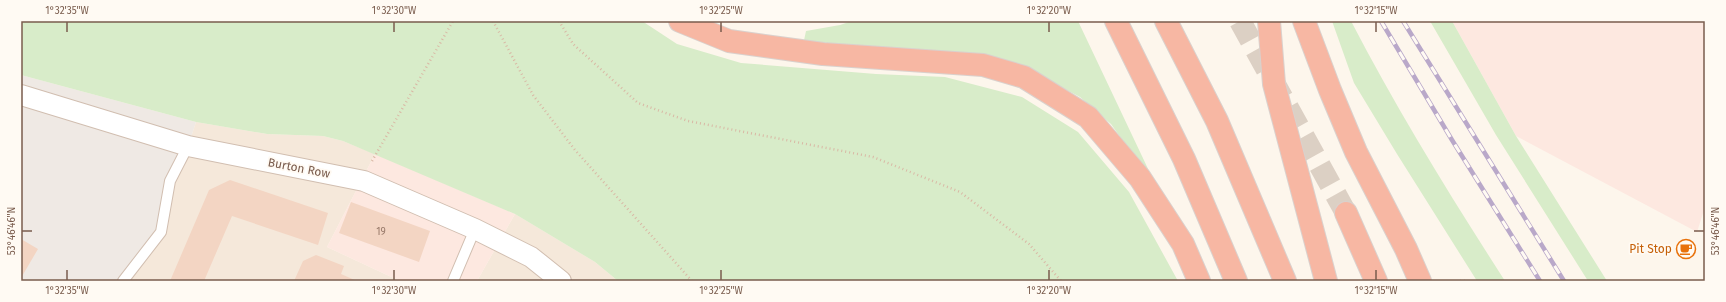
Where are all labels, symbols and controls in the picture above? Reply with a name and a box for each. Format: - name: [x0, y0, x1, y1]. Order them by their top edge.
- text: 1°32'35"W: [45, 5, 90, 17]
- text: 1°32'30"W: [372, 5, 417, 17]
- text: 1°32'25"W: [699, 5, 743, 17]
- text: 1°32'20"W: [1027, 5, 1072, 17]
- text: 1°32'15"W: [1355, 5, 1398, 17]
- street label: Burton Row: [267, 155, 332, 181]
- text: 53°46'46"N: [6, 207, 18, 255]
- text: 53°46'46"N: [1710, 207, 1722, 255]
- house number: 19: [376, 226, 386, 238]
- cafe icon: Pit Stop: [1675, 238, 1697, 260]
- place label: Pit Stop: [1629, 242, 1672, 256]
- text: 1°32'35"W: [45, 285, 90, 297]
- text: 1°32'30"W: [372, 285, 417, 297]
- text: 1°32'25"W: [699, 285, 743, 297]
- text: 1°32'20"W: [1027, 285, 1072, 297]
- text: 1°32'15"W: [1355, 285, 1398, 297]

